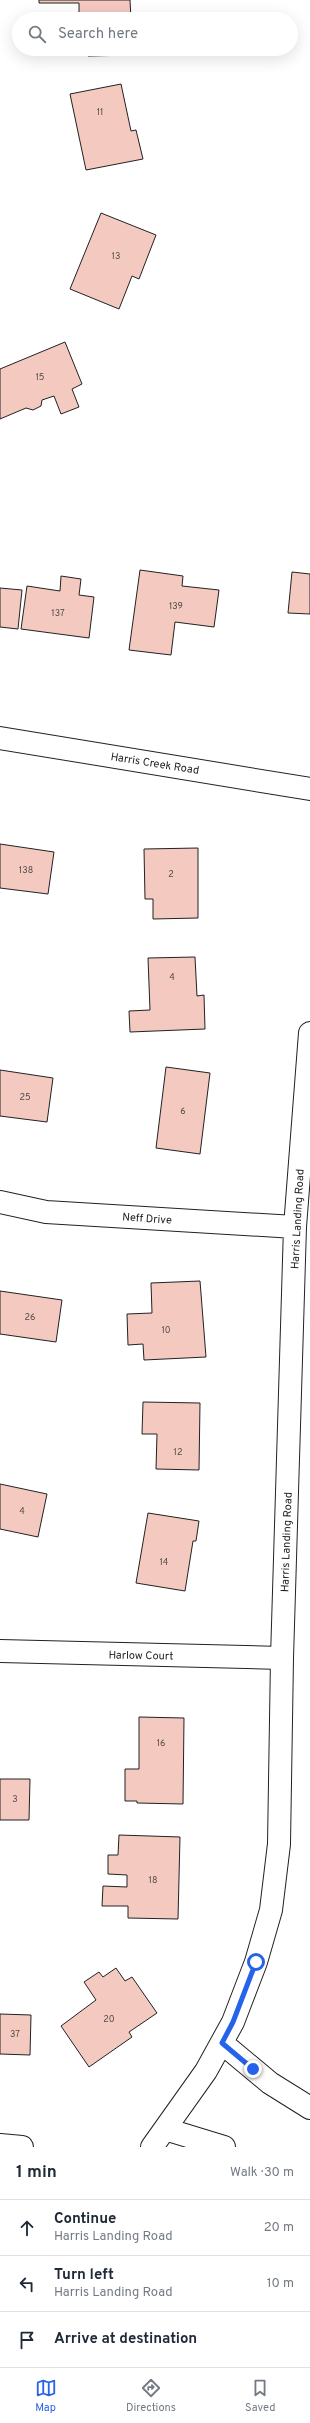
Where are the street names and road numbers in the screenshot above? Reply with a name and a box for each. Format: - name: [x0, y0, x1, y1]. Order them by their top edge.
- street label: Harris Creek Road: [110, 750, 200, 778]
- street label: Harris Landing Road: [288, 1169, 308, 1270]
- street label: Neff Drive: [122, 1210, 172, 1228]
- street label: Harris Landing Road: [278, 1492, 296, 1592]
- street label: Harlow Court: [108, 1648, 174, 1664]

